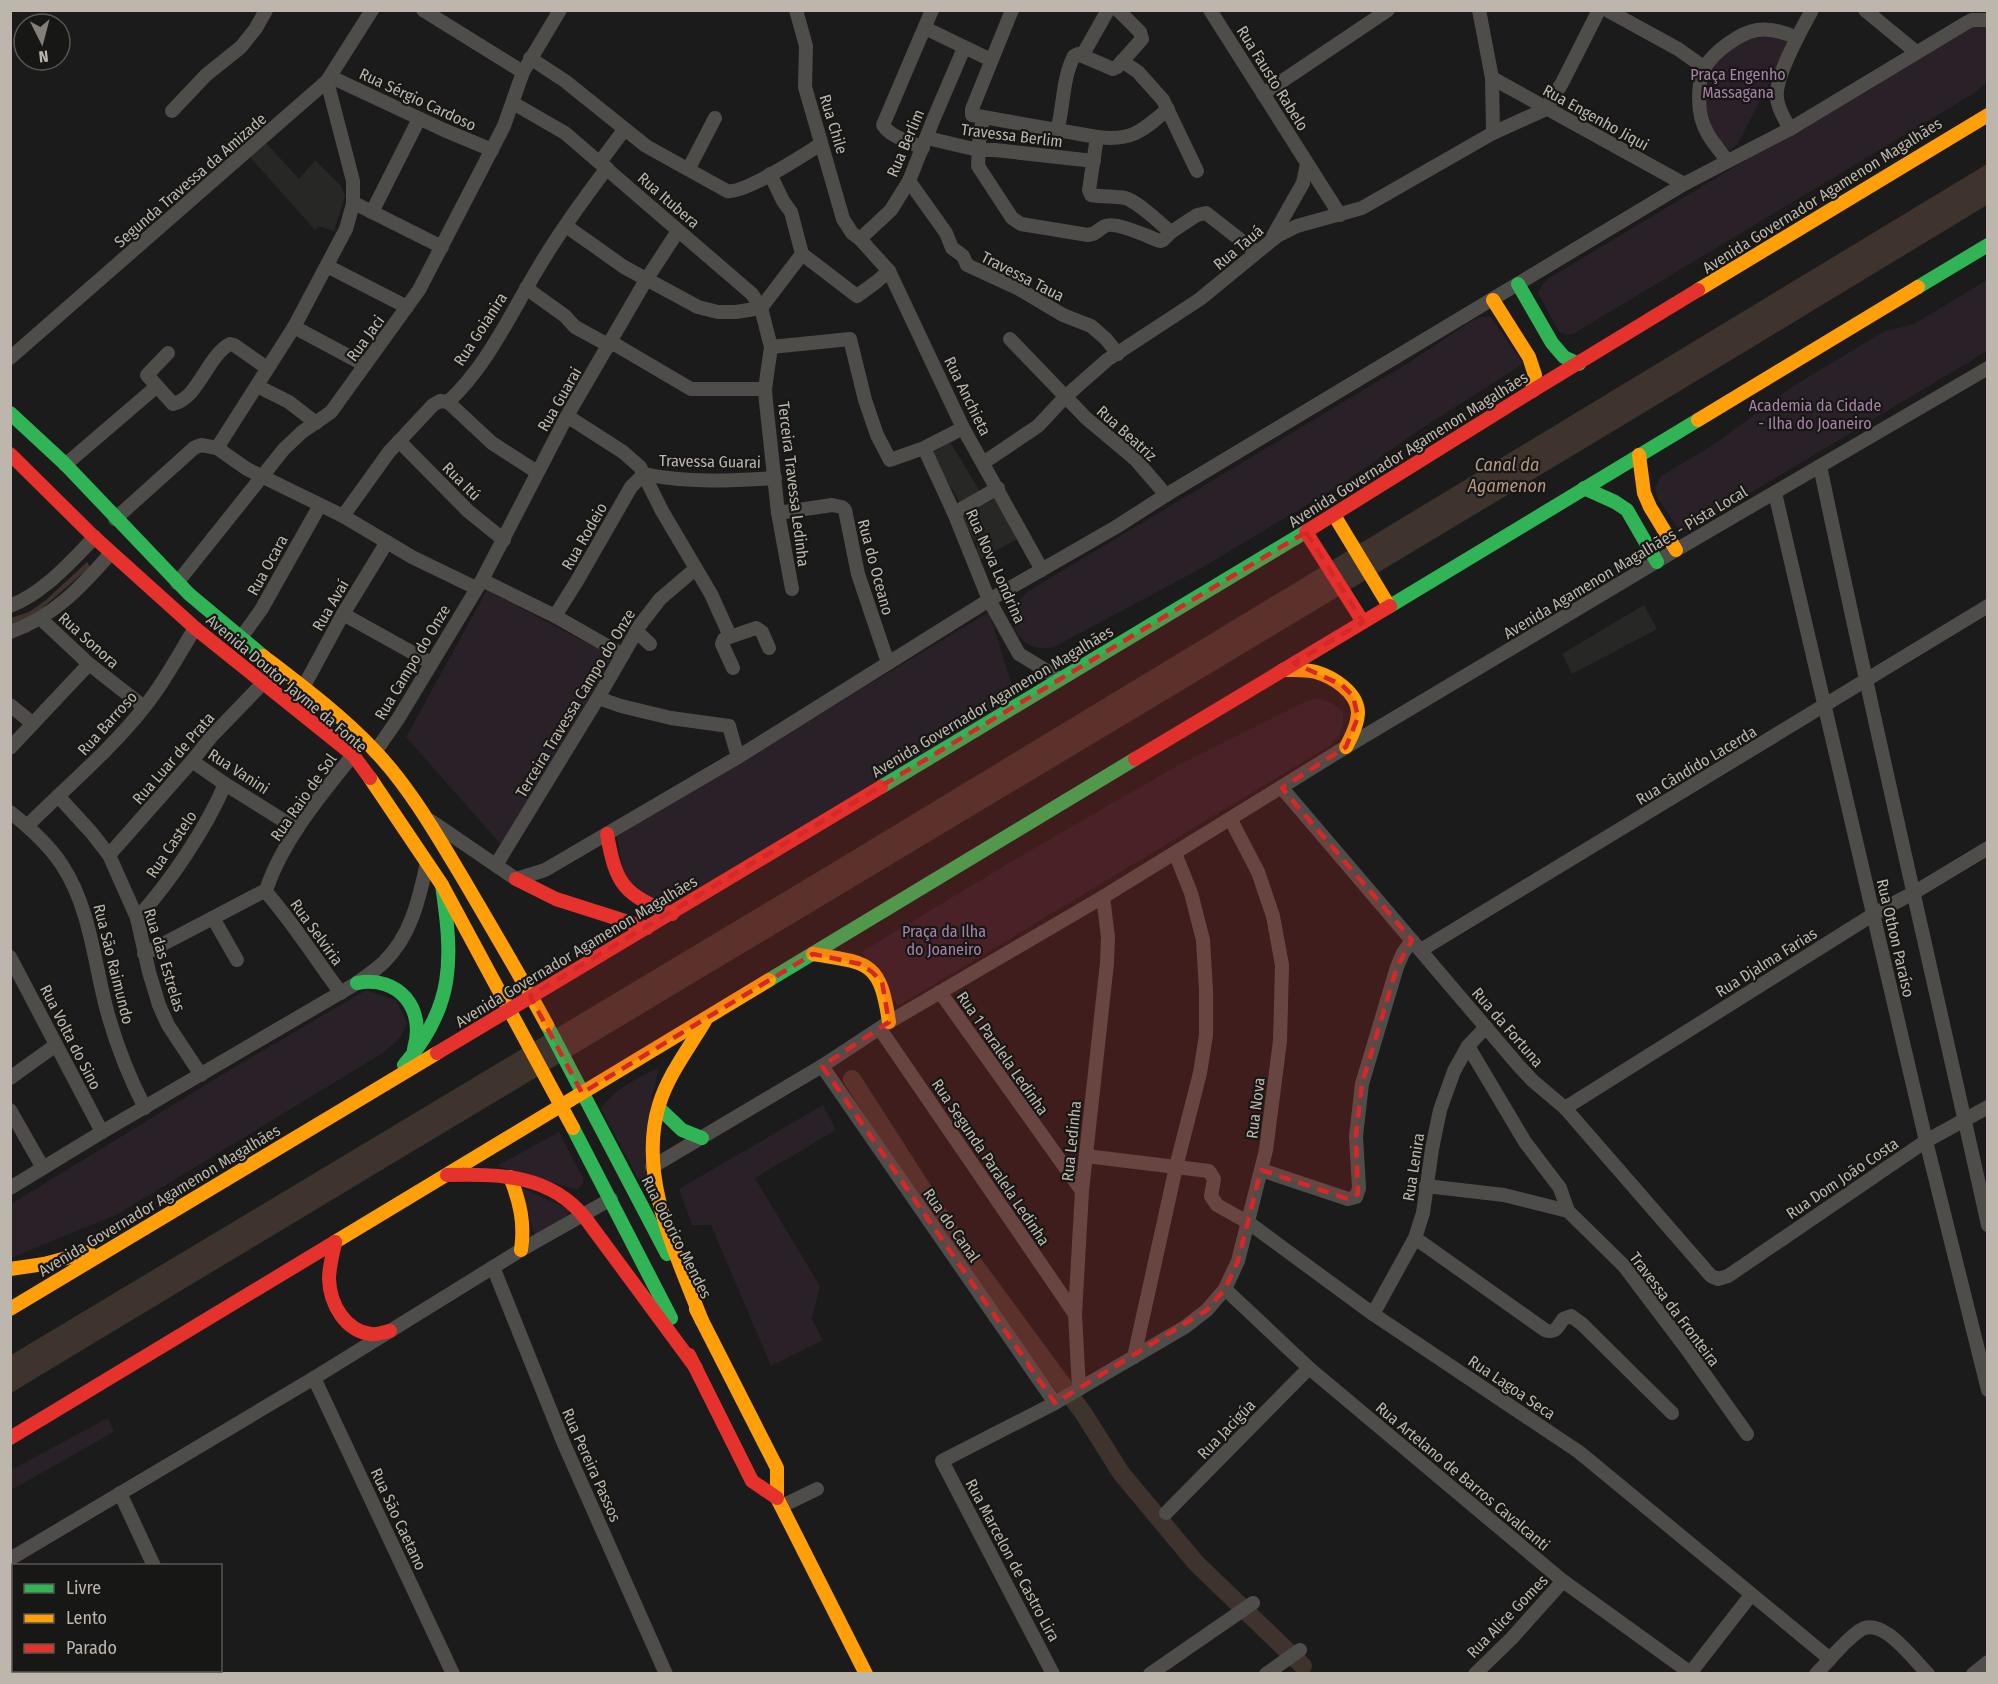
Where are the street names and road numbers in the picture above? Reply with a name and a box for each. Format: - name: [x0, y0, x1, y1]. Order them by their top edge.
- street label: Rua Fausto Rabelo: [1233, 22, 1313, 134]
- street label: Rua Sérgio Cardoso: [356, 64, 479, 135]
- street label: Rua Engenho Jiqui: [1540, 81, 1652, 154]
- street label: Rua Chile: [815, 92, 852, 156]
- street label: Rua Berlim: [883, 107, 928, 180]
- street label: Segunda Travessa da Amizade: [110, 109, 270, 252]
- street label: Avenida Governador Agamenon Magalhães: [1699, 113, 1946, 277]
- street label: Travessa Berlim: [960, 120, 1064, 151]
- street label: Rua Itubera: [634, 168, 704, 233]
- street label: Rua Tauá: [1209, 221, 1267, 274]
- street label: Travessa Taua: [978, 247, 1067, 305]
- street label: Rua Goianira: [450, 289, 511, 369]
- street label: Rua Jaci: [343, 312, 388, 365]
- street label: Rua Anchieta: [940, 354, 995, 439]
- street label: Rua Guarai: [533, 364, 585, 435]
- street label: Avenida Governador Agamenon Magalhães: [1285, 367, 1532, 531]
- street label: Terceira Travessa Ledinha: [774, 400, 813, 568]
- street label: Rua Beatriz: [1093, 401, 1161, 465]
- street label: Travessa Guarai: [659, 451, 761, 472]
- street label: Rua Itú: [438, 458, 485, 505]
- street label: Avenida Agamenon Magalhães - Pista Local: [1500, 482, 1751, 643]
- street label: Rua Rodeio: [558, 499, 611, 573]
- street label: Rua Nova Londrina: [962, 506, 1029, 627]
- street label: Rua do Oceano: [854, 517, 897, 617]
- street label: Rua Ocara: [243, 532, 292, 599]
- street label: Rua Avaí: [308, 576, 353, 634]
- street label: Rua Campo do Onze: [371, 601, 454, 723]
- street label: Terceira Travessa Campo do Onze: [512, 606, 639, 801]
- street label: Rua Sonora: [55, 608, 123, 673]
- street label: Avenida Doutor Jayme da Fonte: [202, 610, 371, 756]
- street label: Avenida Governador Agamenon Magalhães: [868, 621, 1117, 781]
- street label: Rua Barroso: [74, 687, 141, 759]
- street label: Rua Luar de Prata: [128, 708, 218, 808]
- street label: Rua Cândido Lacerda: [1633, 722, 1760, 809]
- street label: Rua Vanini: [205, 745, 273, 798]
- street label: Rua Raio de Sol: [266, 750, 340, 845]
- street label: Rua Castelo: [142, 807, 201, 881]
- street label: Avenida Governador Agamenon Magalhães: [452, 871, 701, 1031]
- street label: Rua Othon Paraíso: [1873, 877, 1918, 999]
- street label: Rua Selviria: [286, 895, 347, 969]
- street label: Rua São Raimundo: [89, 902, 138, 1026]
- street label: Rua das Estrelas: [140, 906, 189, 1014]
- street label: Rua Djalma Farias: [1712, 924, 1821, 1001]
- street label: Rua Volta do Sino: [36, 982, 105, 1093]
- street label: Rua da Fortuna: [1468, 984, 1547, 1071]
- street label: Rua 1 Paralela Ledinha: [953, 988, 1052, 1119]
- street label: Rua Segunda Paralela Ledinha: [928, 1075, 1054, 1249]
- street label: Rua Nova: [1242, 1076, 1269, 1140]
- street label: Rua Ledinha: [1058, 1100, 1085, 1182]
- street label: Avenida Governador Agamenon Magalhães: [35, 1120, 284, 1280]
- street label: Rua Lenira: [1399, 1132, 1428, 1203]
- street label: Rua Dom João Costa: [1783, 1134, 1902, 1223]
- street label: Rua Odorico Mendes: [637, 1173, 716, 1302]
- street label: Rua do Canal: [919, 1185, 984, 1266]
- street label: Travessa da Fronteira: [1625, 1248, 1724, 1370]
- street label: Rua Lagoa Seca: [1465, 1351, 1559, 1424]
- street label: Rua Jacigúa: [1193, 1396, 1259, 1463]
- street label: Rua Artelano de Barros Cavalcanti: [1372, 1398, 1554, 1555]
- street label: Rua Pereira Passos: [558, 1405, 625, 1525]
- street label: Rua São Caetano: [367, 1465, 430, 1573]
- street label: Rua Marcelon de Castro Lira: [962, 1476, 1064, 1645]
- street label: Rua Alice Gomes: [1463, 1571, 1552, 1662]

